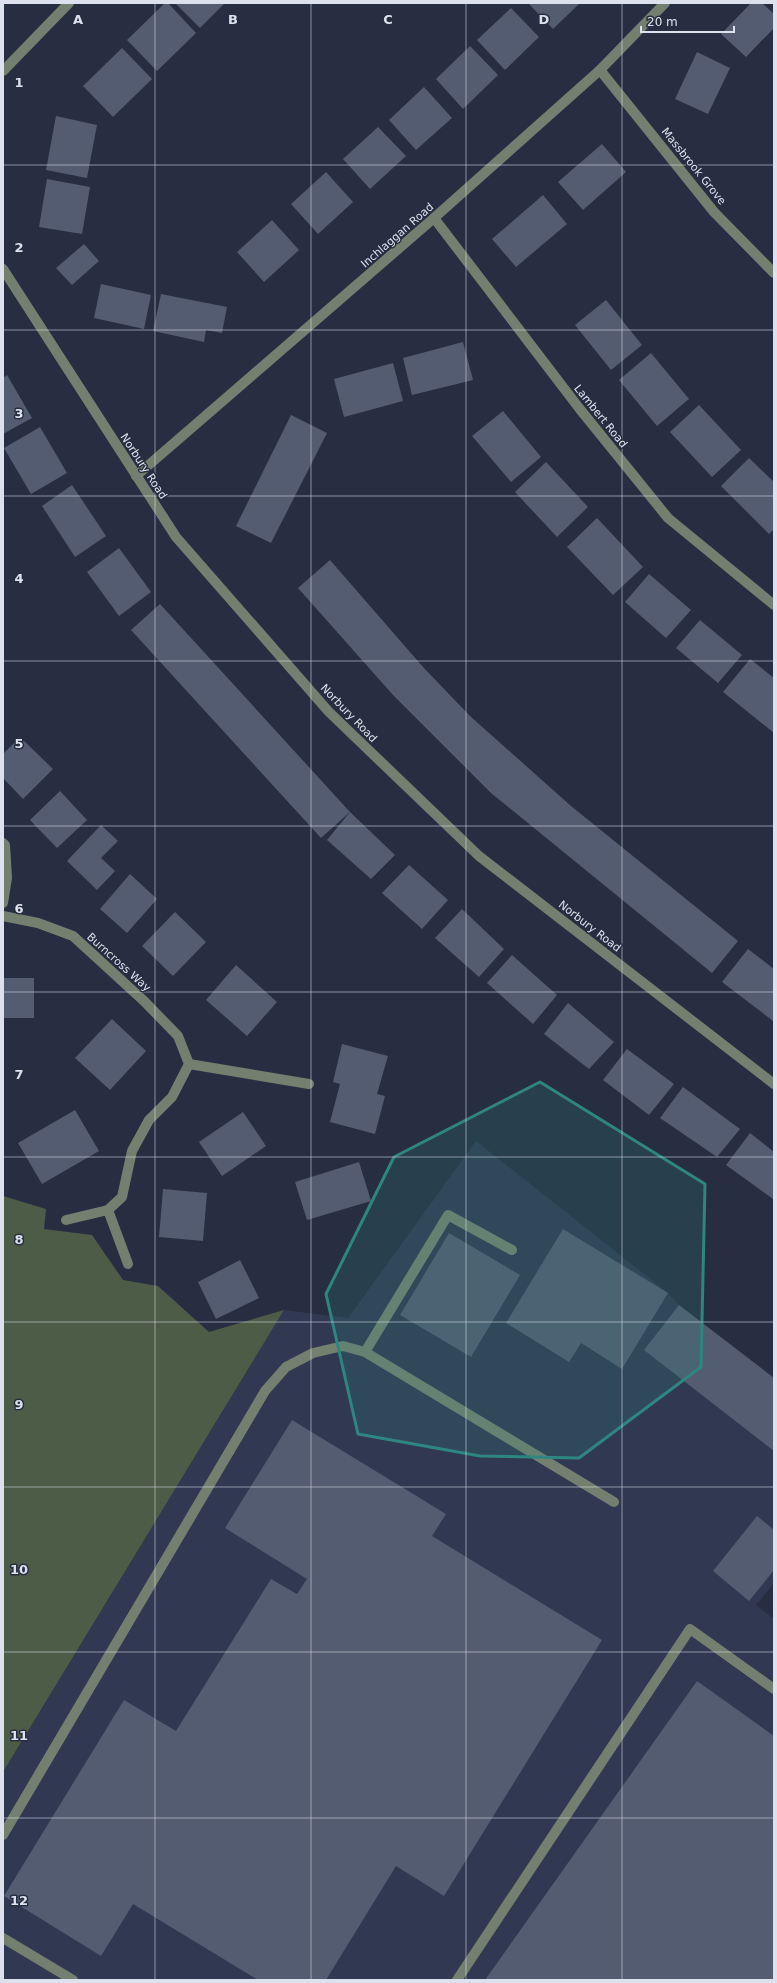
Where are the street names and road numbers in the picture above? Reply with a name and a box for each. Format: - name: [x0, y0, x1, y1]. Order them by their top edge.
- street label: Massbrook Grove: [659, 125, 729, 208]
- street label: Inchlaggan Road: [358, 200, 436, 270]
- street label: Lambert Road: [571, 382, 630, 450]
- street label: Norbury Road: [118, 431, 170, 502]
- street label: Norbury Road: [318, 682, 380, 745]
- street label: Norbury Road: [556, 898, 623, 955]
- street label: Burncross Way: [84, 930, 154, 995]

